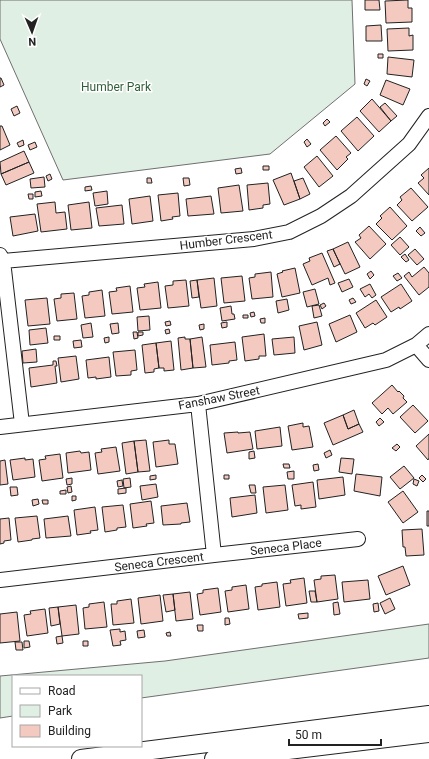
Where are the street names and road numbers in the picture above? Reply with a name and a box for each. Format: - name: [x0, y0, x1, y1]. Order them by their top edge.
- street label: Humber Crescent: [179, 227, 273, 253]
- street label: Fanshaw Street: [177, 383, 261, 413]
- street label: Seneca Place: [249, 536, 323, 558]
- street label: Seneca Crescent: [114, 550, 204, 574]

